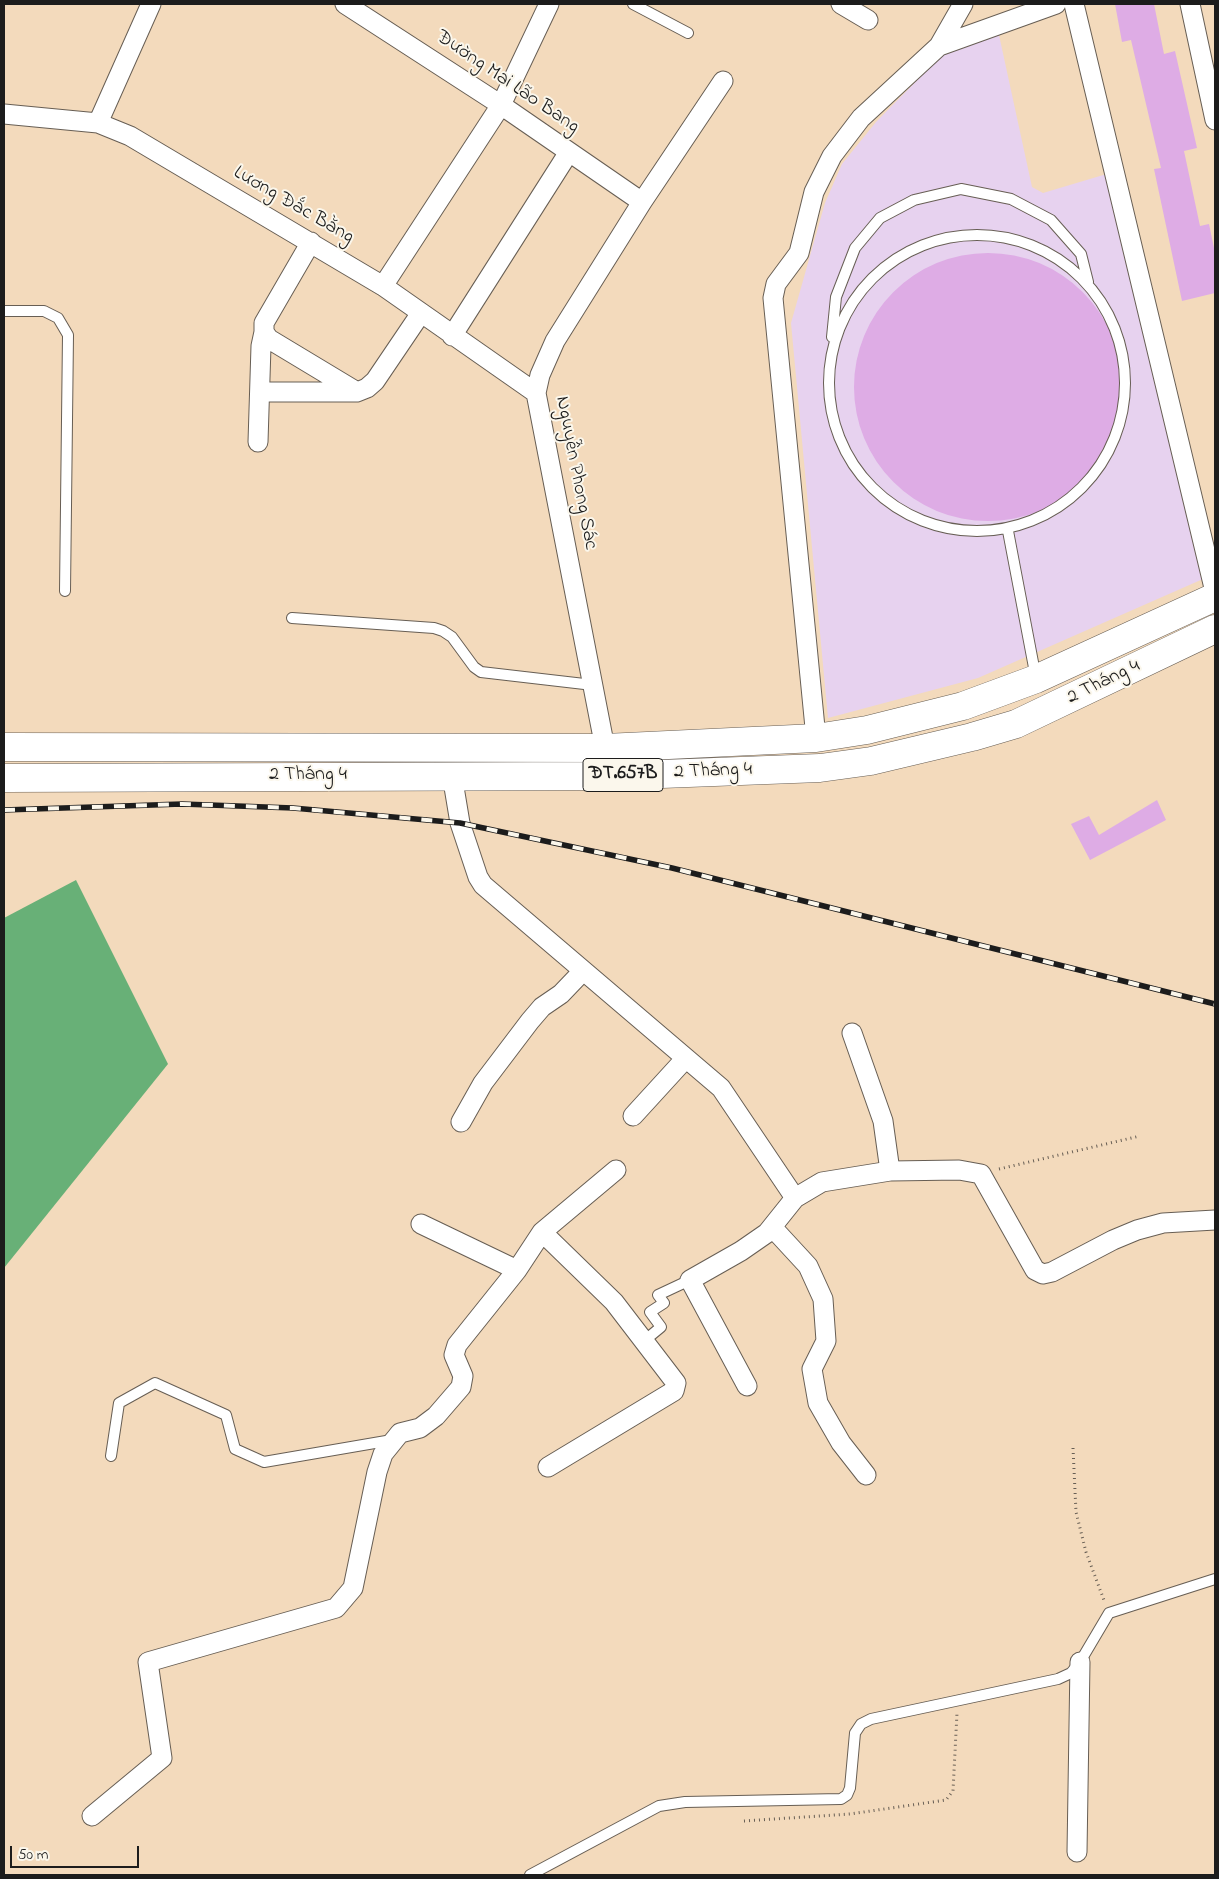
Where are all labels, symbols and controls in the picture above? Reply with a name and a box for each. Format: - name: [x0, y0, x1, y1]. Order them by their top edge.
- street label: Đường Mai Lão Bang: [431, 26, 583, 140]
- street label: Lương Đắc Bằng: [228, 162, 358, 250]
- street label: Nguyễn Phong Sác: [548, 394, 602, 552]
- street label: 2 Tháng 4: [1064, 655, 1144, 711]
- road number: ĐT.657B: [583, 758, 663, 792]
- street label: 2 Tháng 4: [674, 759, 752, 785]
- street label: 2 Tháng 4: [269, 764, 347, 788]
- scale bar: [12, 1836, 141, 1868]
- text: 50 m: [18, 1844, 48, 1866]

